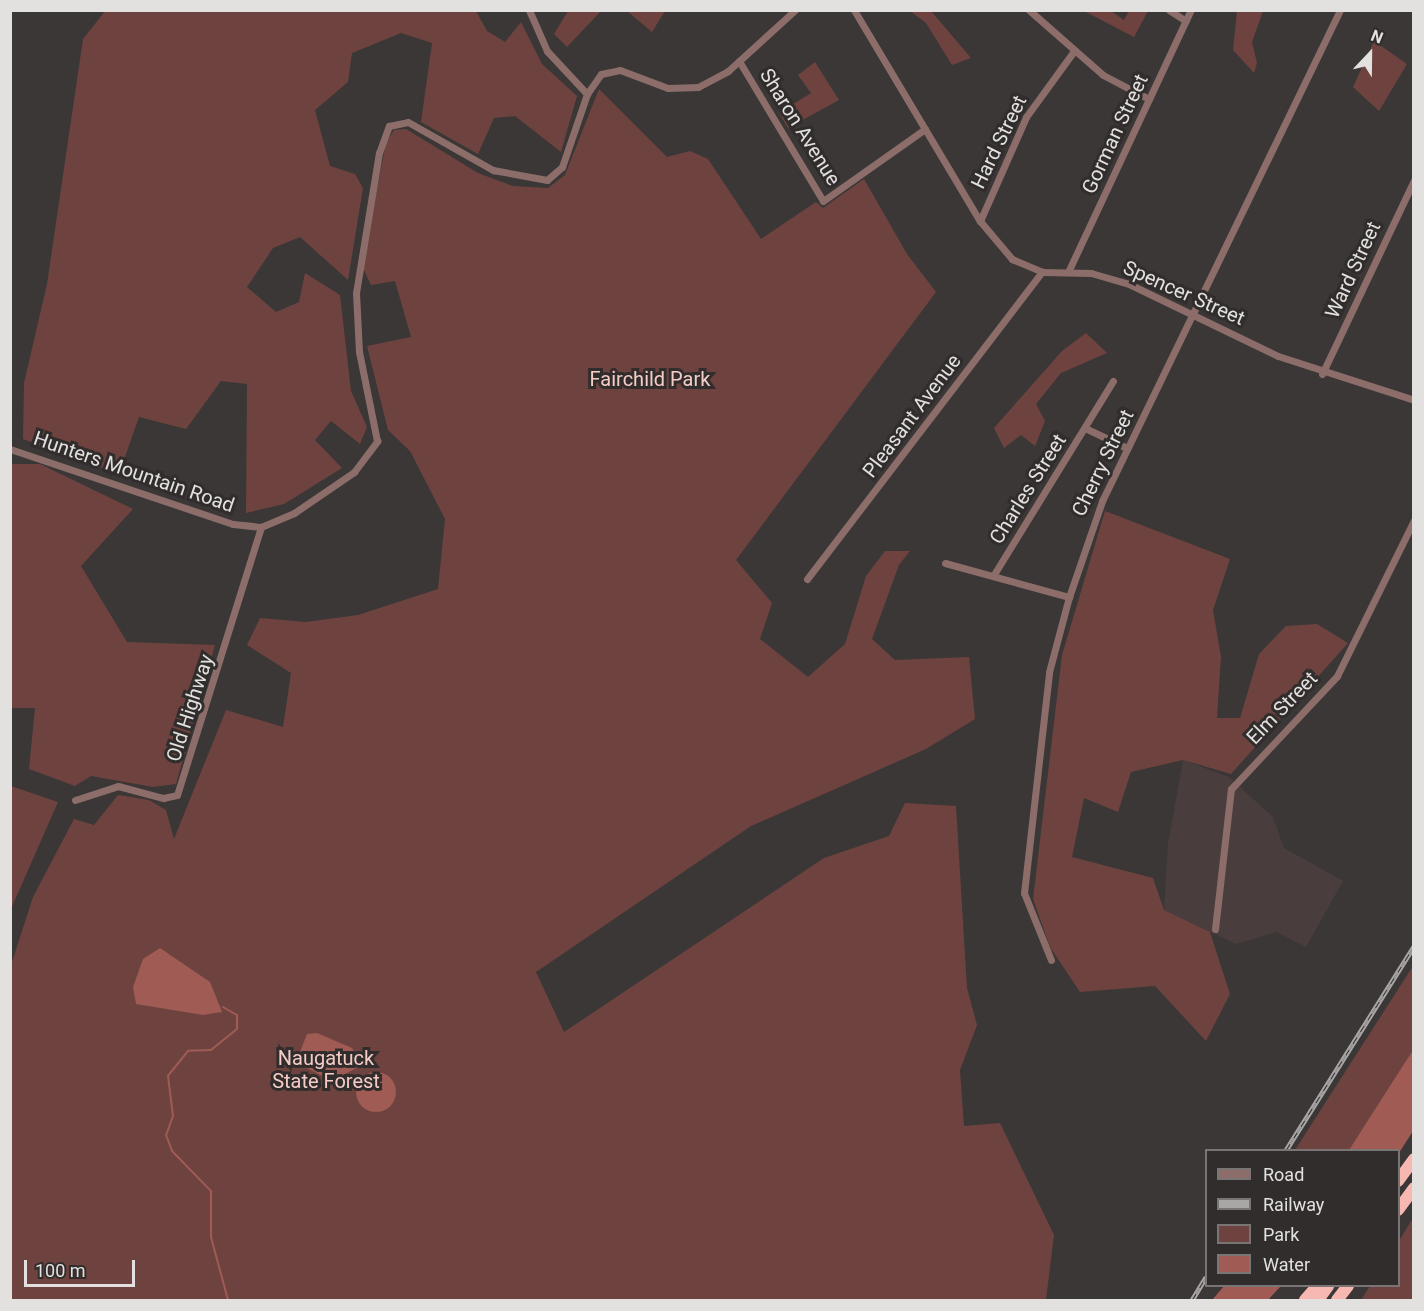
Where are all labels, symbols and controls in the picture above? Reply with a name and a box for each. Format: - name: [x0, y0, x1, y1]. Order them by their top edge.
- north arrow: [1340, 24, 1400, 84]
- text: N: [1368, 26, 1386, 48]
- street label: Sharon Avenue: [755, 64, 845, 190]
- street label: Gorman Street: [1077, 70, 1153, 198]
- street label: Hard Street: [966, 91, 1032, 193]
- street label: Ward Street: [1320, 218, 1386, 322]
- street label: Spencer Street: [1120, 256, 1248, 330]
- street label: Pleasant Avenue: [858, 350, 966, 482]
- park label: Fairchild Park: [590, 367, 710, 391]
- street label: Cherry Street: [1067, 406, 1139, 520]
- street label: Hunters Mountain Road: [30, 426, 238, 518]
- street label: Charles Street: [985, 430, 1071, 548]
- street label: Old Highway: [161, 651, 219, 765]
- street label: Elm Street: [1242, 667, 1322, 749]
- park label: Naugatuck State Forest: [272, 1046, 380, 1093]
- legend: [1205, 1149, 1400, 1287]
- text: Road: [1263, 1164, 1304, 1185]
- text: Railway: [1263, 1194, 1324, 1215]
- text: Park: [1263, 1224, 1299, 1245]
- scale bar: [27, 1248, 138, 1286]
- text: Water: [1263, 1254, 1310, 1275]
- text: 100 m: [35, 1260, 86, 1281]

